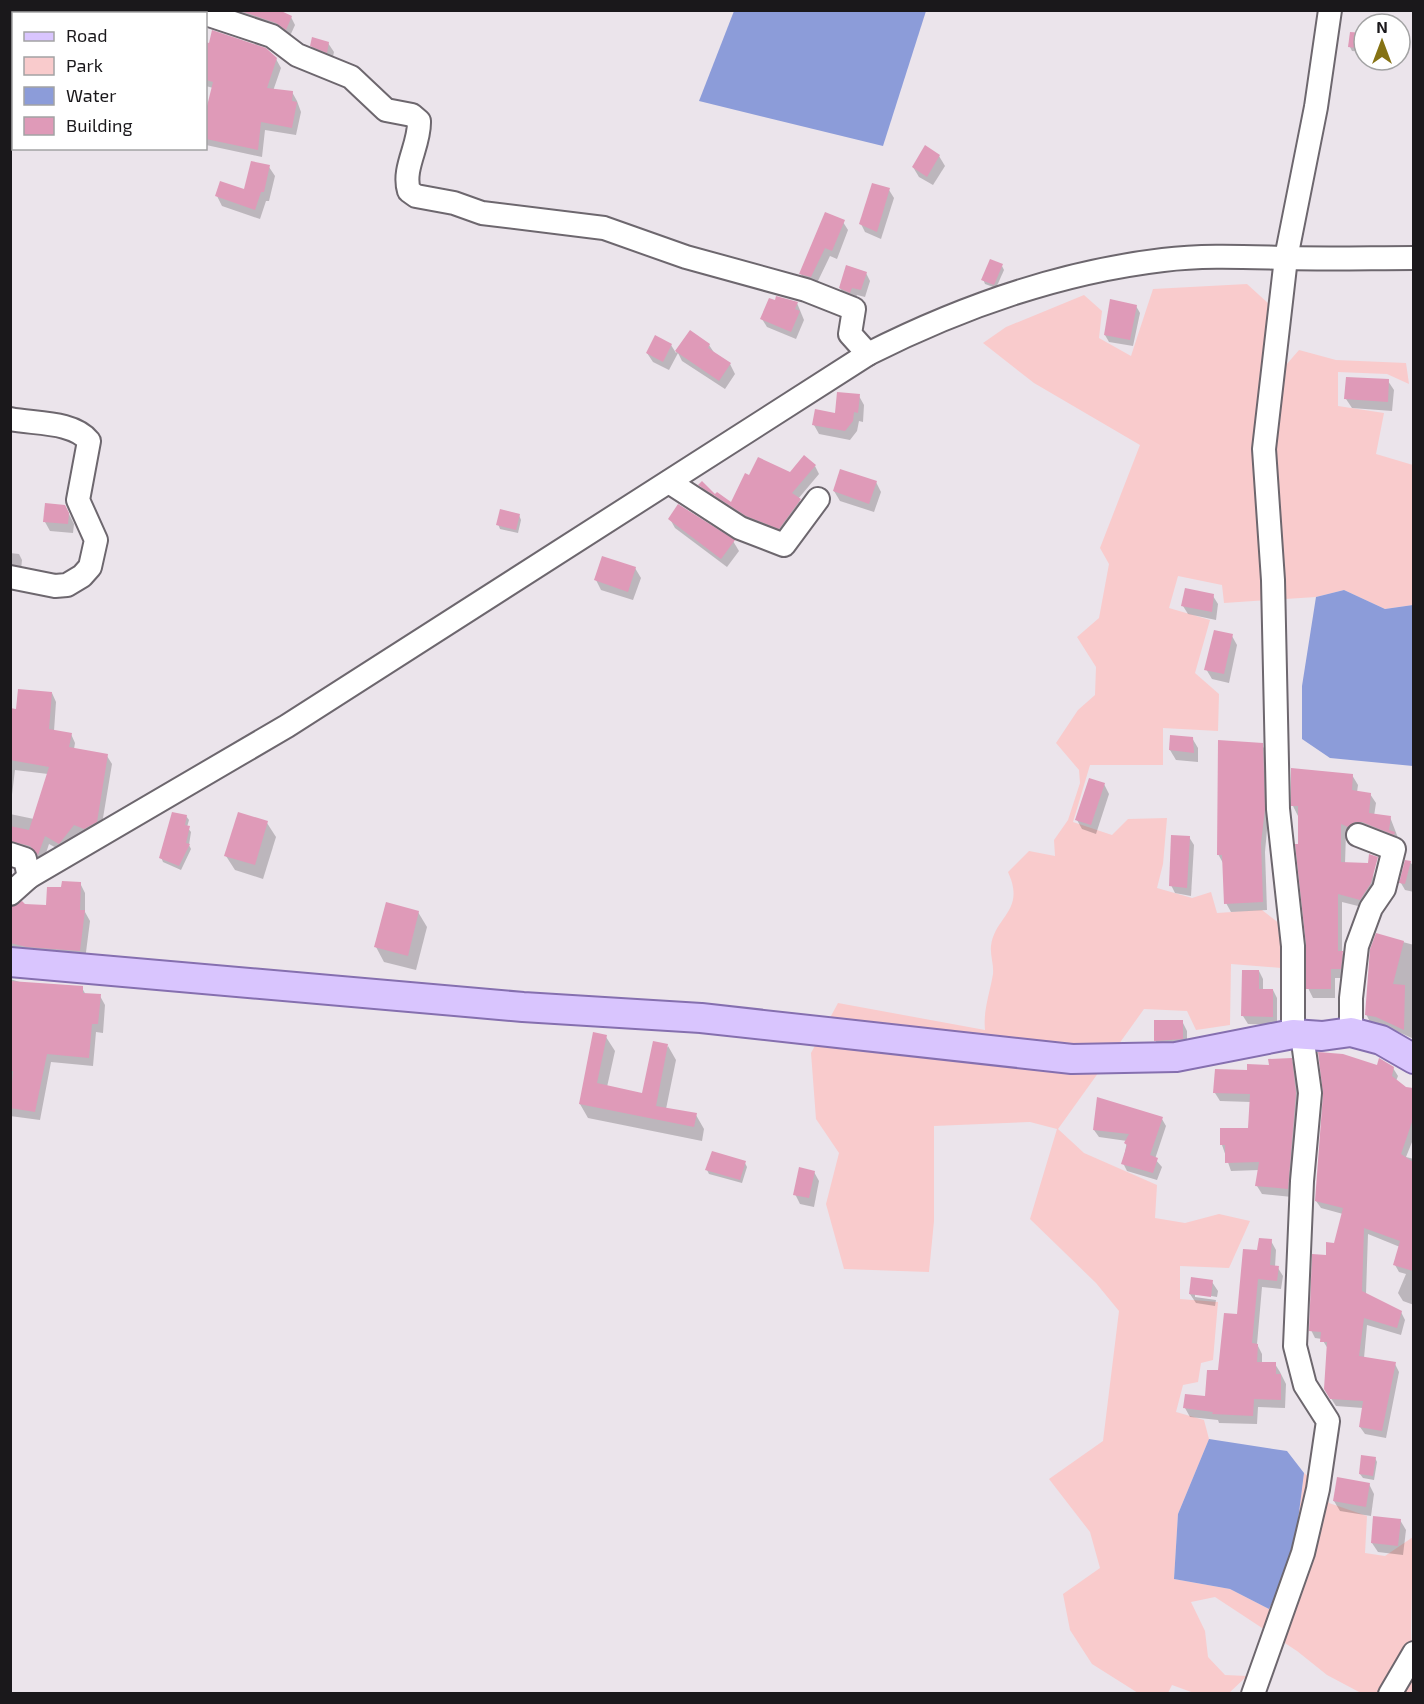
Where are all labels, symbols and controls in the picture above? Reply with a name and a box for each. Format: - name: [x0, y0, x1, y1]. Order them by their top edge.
- legend: [12, 12, 207, 150]
- north arrow: [1352, 12, 1412, 72]
- text: N: [1376, 17, 1388, 36]
- text: Road: [66, 24, 107, 46]
- text: Park: [66, 54, 103, 76]
- text: Water: [66, 84, 116, 106]
- text: Building: [66, 114, 133, 136]

